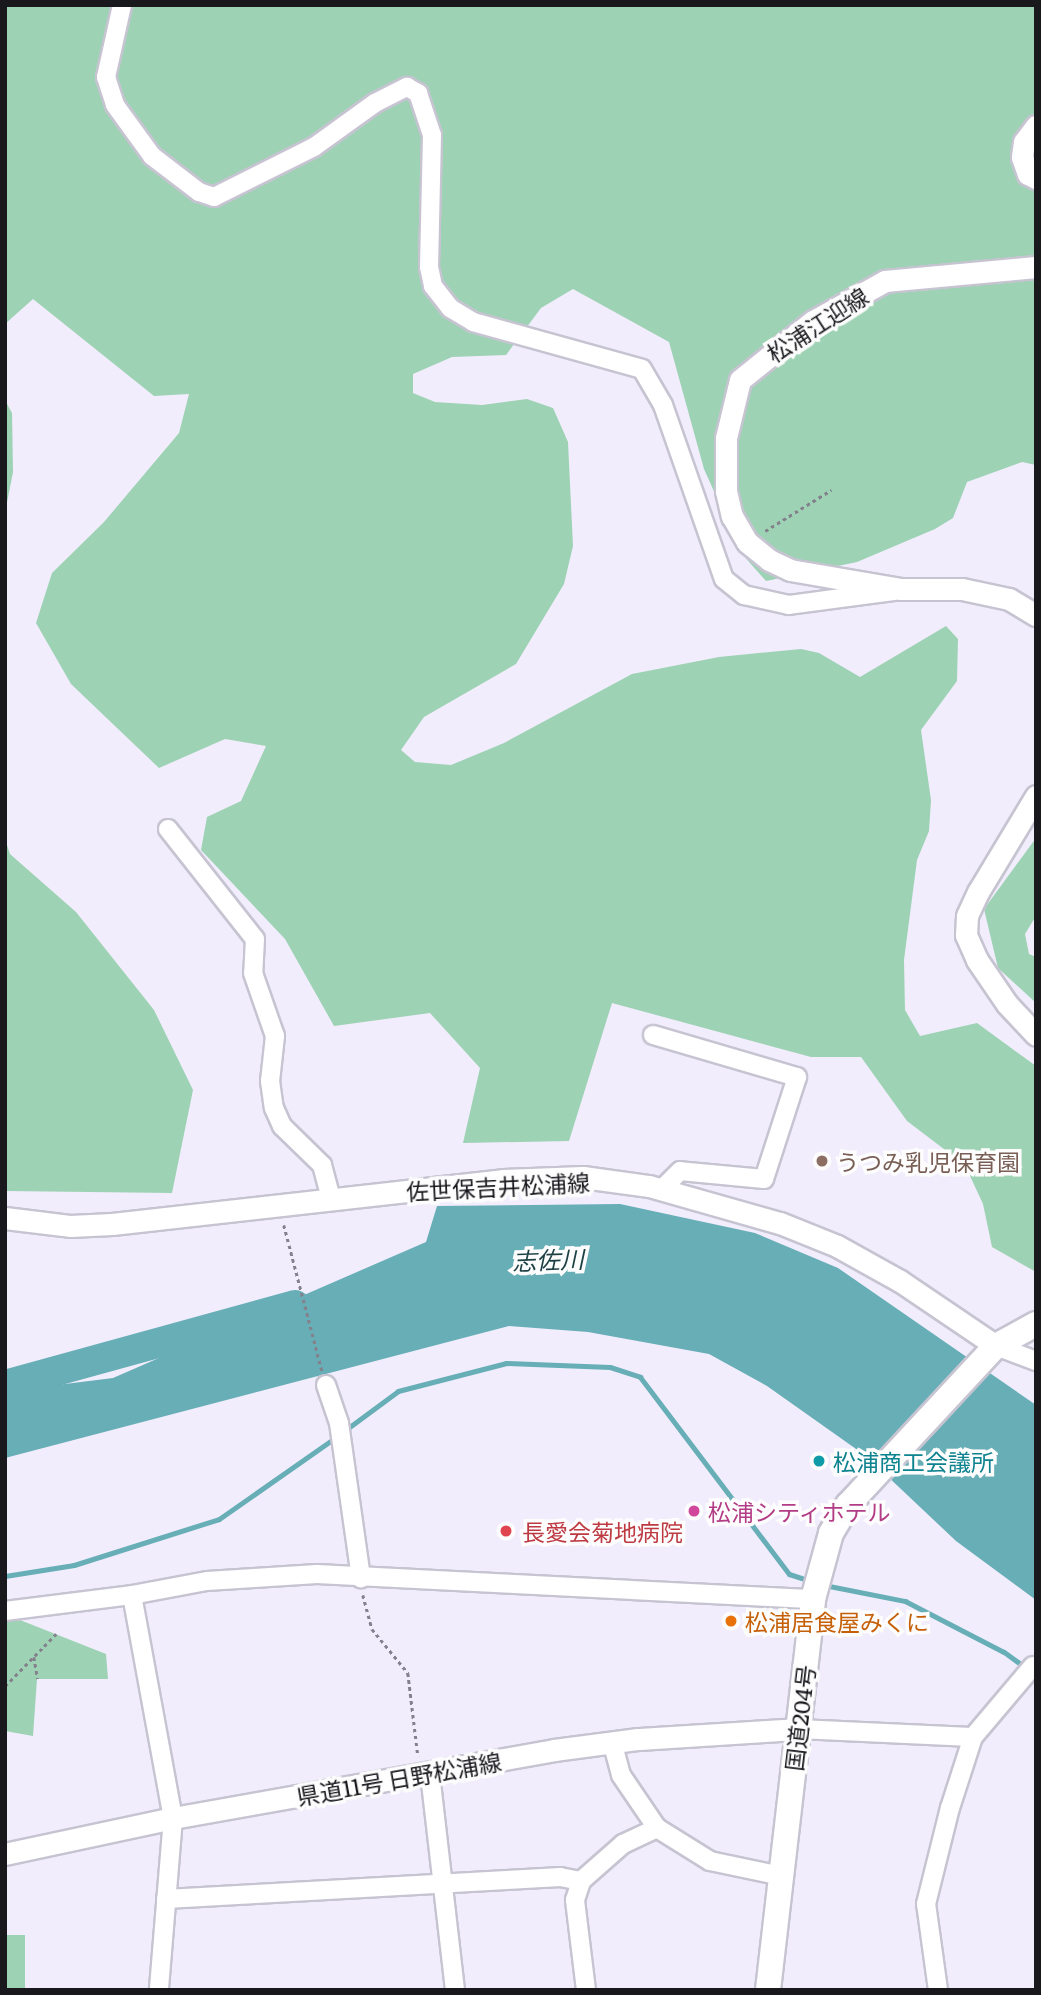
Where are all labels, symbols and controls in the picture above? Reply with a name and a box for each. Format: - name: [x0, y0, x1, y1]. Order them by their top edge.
- street label: 松浦江迎線: [761, 281, 873, 367]
- place label: うつみ乳児保育園: [836, 1147, 1020, 1175]
- marker: うつみ乳児保育園: [814, 1153, 830, 1169]
- street label: 佐世保吉井松浦線: [405, 1167, 591, 1205]
- water label: 志佐川: [512, 1243, 584, 1275]
- place label: 松浦商工会議所: [833, 1447, 994, 1475]
- marker: 松浦商工会議所: [811, 1453, 827, 1469]
- place label: 松浦シティホテル: [708, 1497, 892, 1525]
- marker: 松浦シティホテル: [686, 1503, 702, 1519]
- place label: 長愛会菊地病院: [522, 1517, 683, 1545]
- marker: 長愛会菊地病院: [496, 1521, 516, 1541]
- place label: 松浦居食屋みくに: [745, 1607, 929, 1635]
- marker: 松浦居食屋みくに: [723, 1613, 739, 1629]
- street label: 国道204号: [779, 1663, 819, 1773]
- street label: 県道11号 日野松浦線: [295, 1746, 503, 1810]

